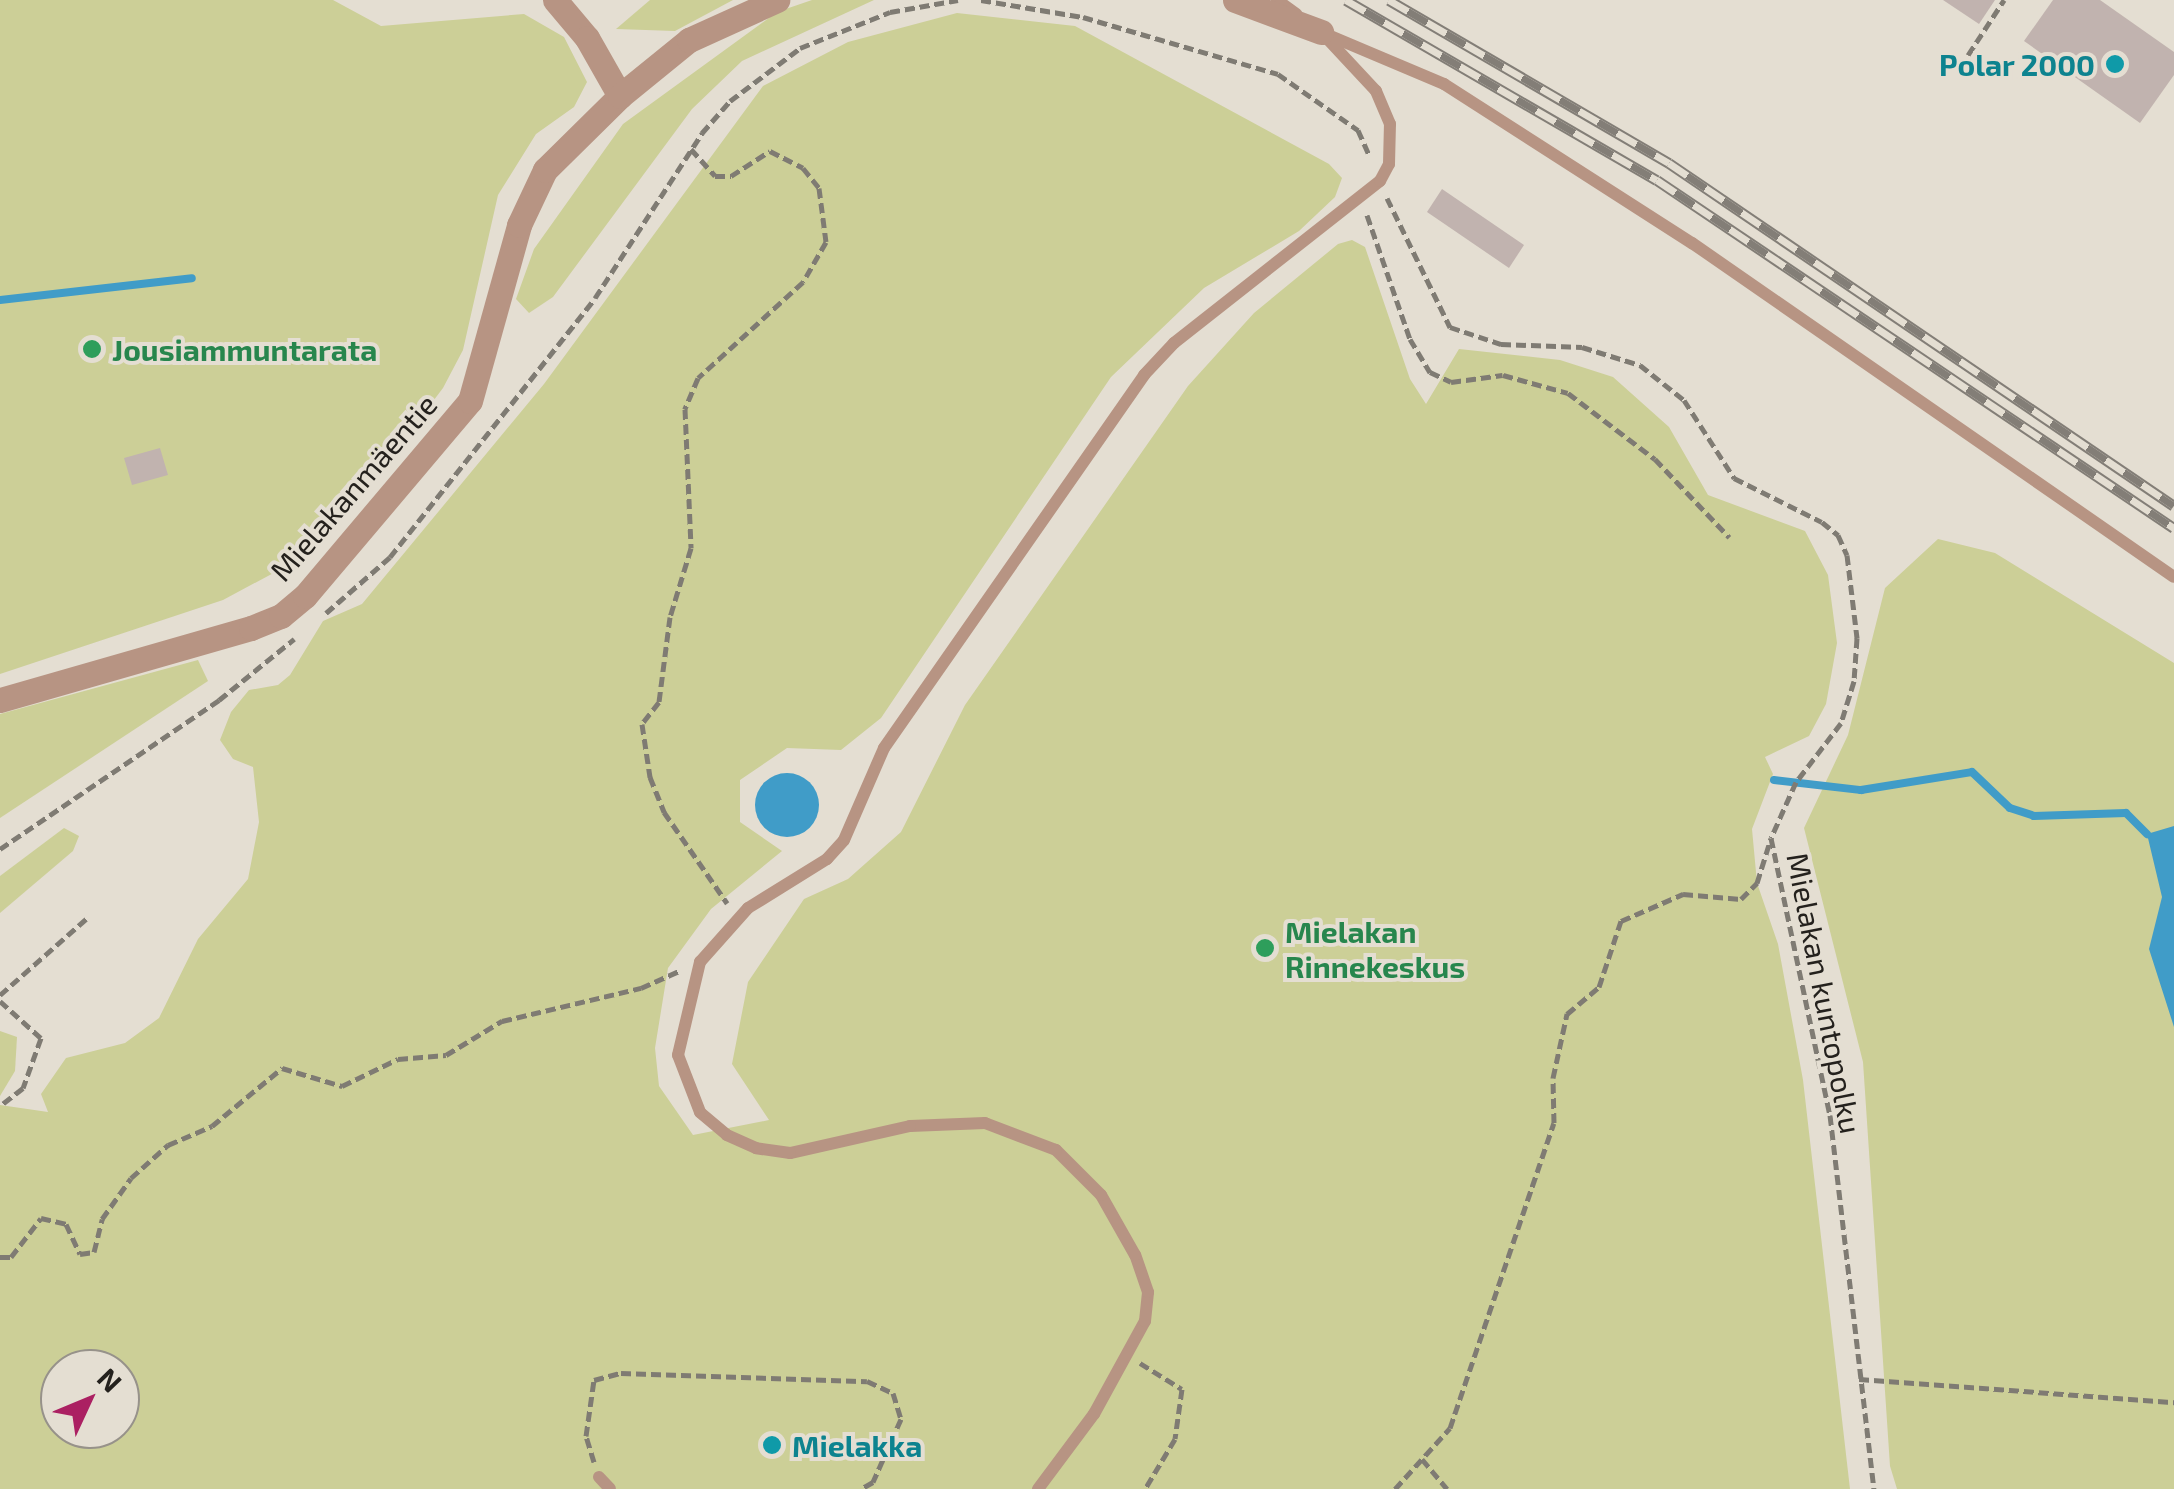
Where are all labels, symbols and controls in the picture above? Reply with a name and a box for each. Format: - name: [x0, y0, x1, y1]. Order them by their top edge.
- place label: Polar 2000: [1938, 46, 2095, 82]
- marker: Polar 2000: [2104, 53, 2126, 75]
- place label: Jousiammuntarata: [112, 331, 377, 367]
- marker: Jousiammuntarata: [81, 338, 103, 360]
- street label: Mielakanmäentie: [262, 386, 444, 588]
- street label: Mielakan kuntopolku: [1780, 850, 1870, 1136]
- place label: Mielakan Rinnekeskus: [1285, 913, 1465, 984]
- marker: Mielakan Rinnekeskus: [1254, 937, 1276, 959]
- north arrow: [40, 1349, 140, 1449]
- text: N: [91, 1360, 129, 1399]
- place label: Mielakka: [792, 1427, 922, 1463]
- marker: Mielakka: [761, 1434, 783, 1456]

